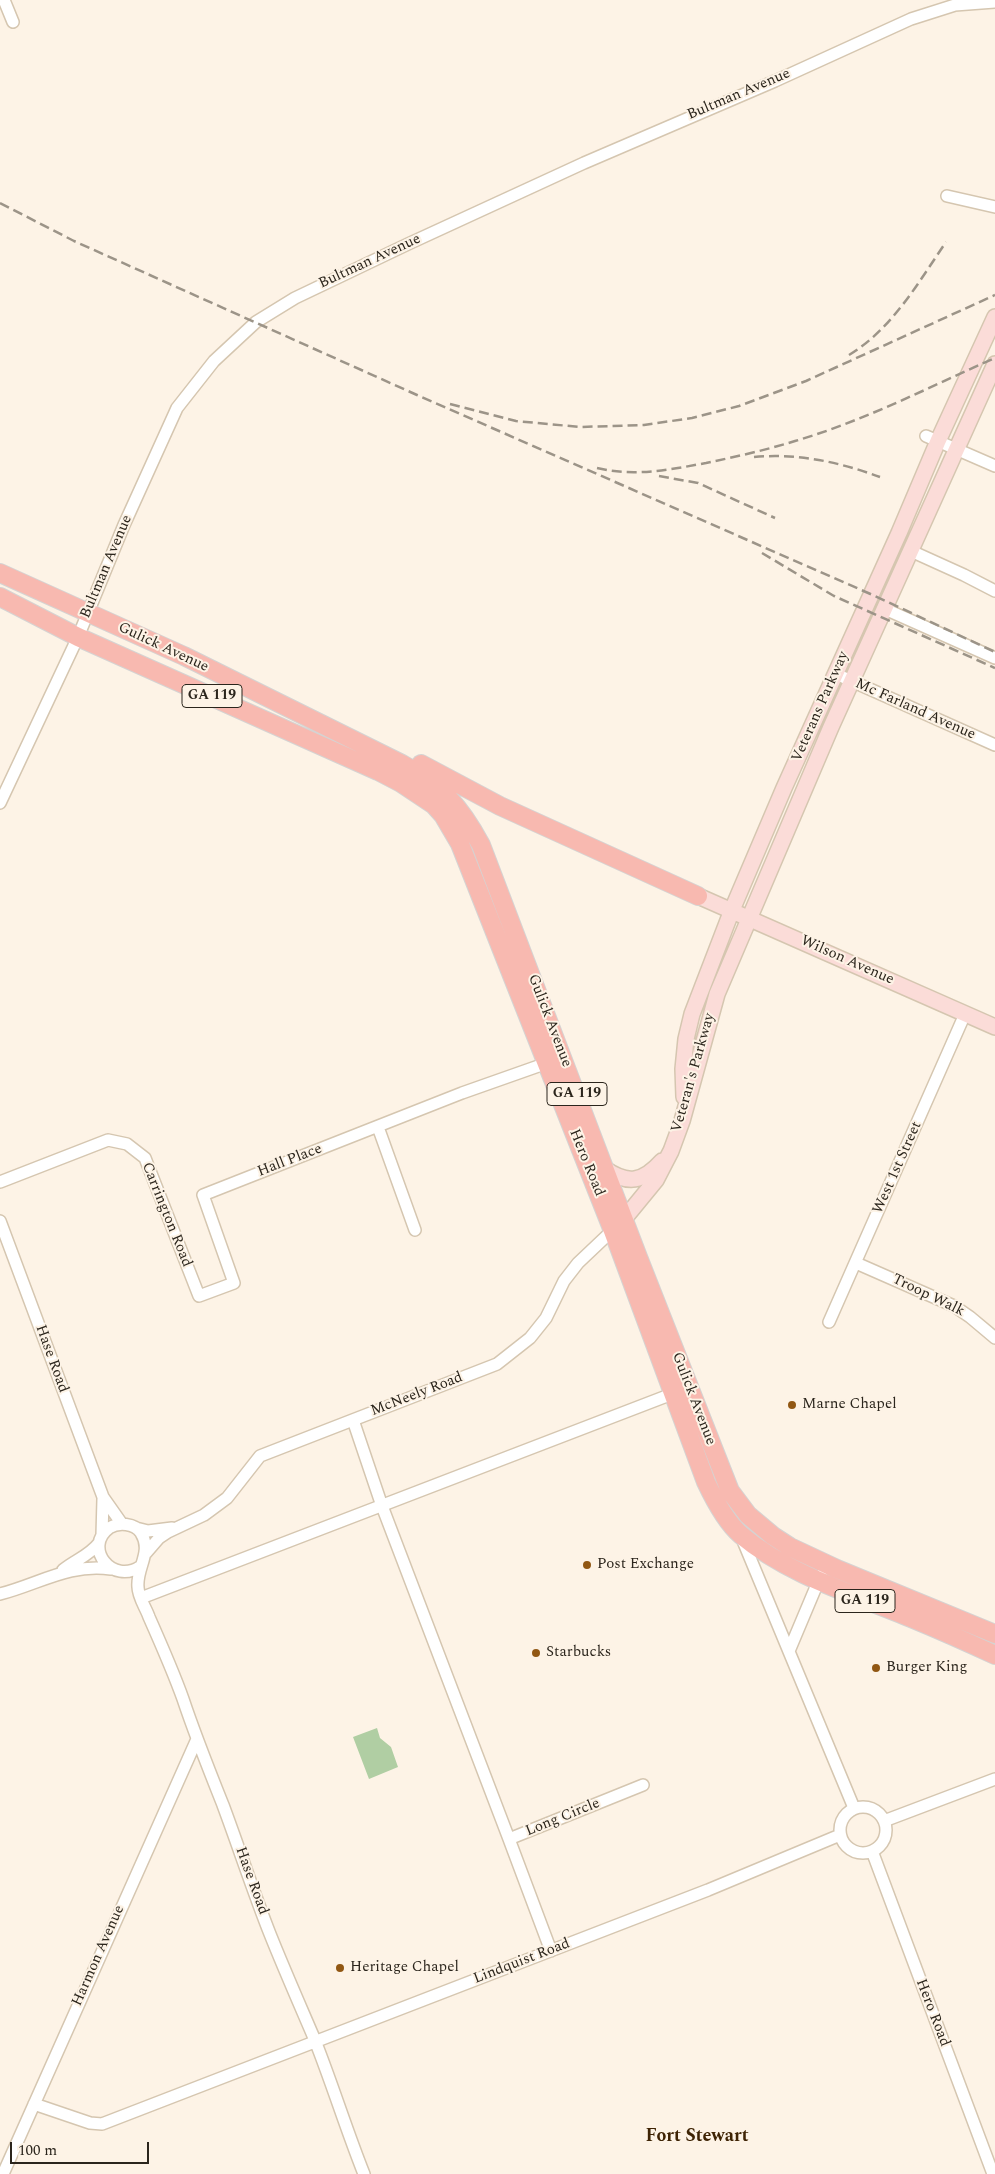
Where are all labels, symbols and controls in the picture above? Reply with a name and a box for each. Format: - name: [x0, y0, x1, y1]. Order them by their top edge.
- street label: Bultman Avenue: [685, 65, 793, 125]
- street label: Bultman Avenue: [316, 231, 424, 293]
- street label: Bultman Avenue: [77, 513, 137, 621]
- street label: Gulick Avenue: [115, 619, 211, 677]
- street label: Veterans Parkway: [789, 649, 853, 765]
- street label: Mc Farland Avenue: [852, 675, 978, 745]
- road number: GA 119: [182, 684, 242, 708]
- street label: Wilson Avenue: [798, 932, 896, 990]
- street label: Gulick Avenue: [523, 972, 575, 1070]
- street label: Veteran's Parkway: [668, 1011, 720, 1135]
- road number: GA 119: [547, 1082, 607, 1106]
- street label: West 1st Street: [870, 1119, 926, 1217]
- street label: Hero Road: [564, 1127, 608, 1199]
- street label: Hall Place: [255, 1140, 325, 1182]
- street label: Carrington Road: [137, 1160, 195, 1270]
- street label: Troop Walk: [889, 1271, 967, 1321]
- street label: Hase Road: [30, 1323, 72, 1395]
- street label: Gulick Avenue: [667, 1350, 719, 1448]
- street label: McNeely Road: [368, 1369, 466, 1421]
- place label: Marne Chapel: [802, 1396, 897, 1414]
- marker: Marne Chapel: [786, 1399, 798, 1411]
- place label: Post Exchange: [597, 1556, 694, 1574]
- marker: Post Exchange: [581, 1559, 593, 1571]
- road number: GA 119: [835, 1590, 895, 1612]
- place label: Starbucks: [546, 1644, 611, 1662]
- marker: Starbucks: [530, 1647, 542, 1659]
- place label: Burger King: [886, 1659, 967, 1677]
- marker: Burger King: [870, 1662, 882, 1674]
- street label: Long Circle: [523, 1795, 603, 1841]
- street label: Hase Road: [230, 1845, 272, 1917]
- street label: Harmon Avenue: [69, 1903, 129, 2009]
- street label: Lindquist Road: [471, 1935, 573, 1989]
- place label: Heritage Chapel: [350, 1959, 459, 1977]
- marker: Heritage Chapel: [334, 1962, 346, 1974]
- street label: Hero Road: [911, 1977, 953, 2049]
- district label: Fort Stewart: [645, 2126, 749, 2148]
- scale bar: [12, 2132, 151, 2164]
- text: 100 m: [18, 2139, 57, 2162]

